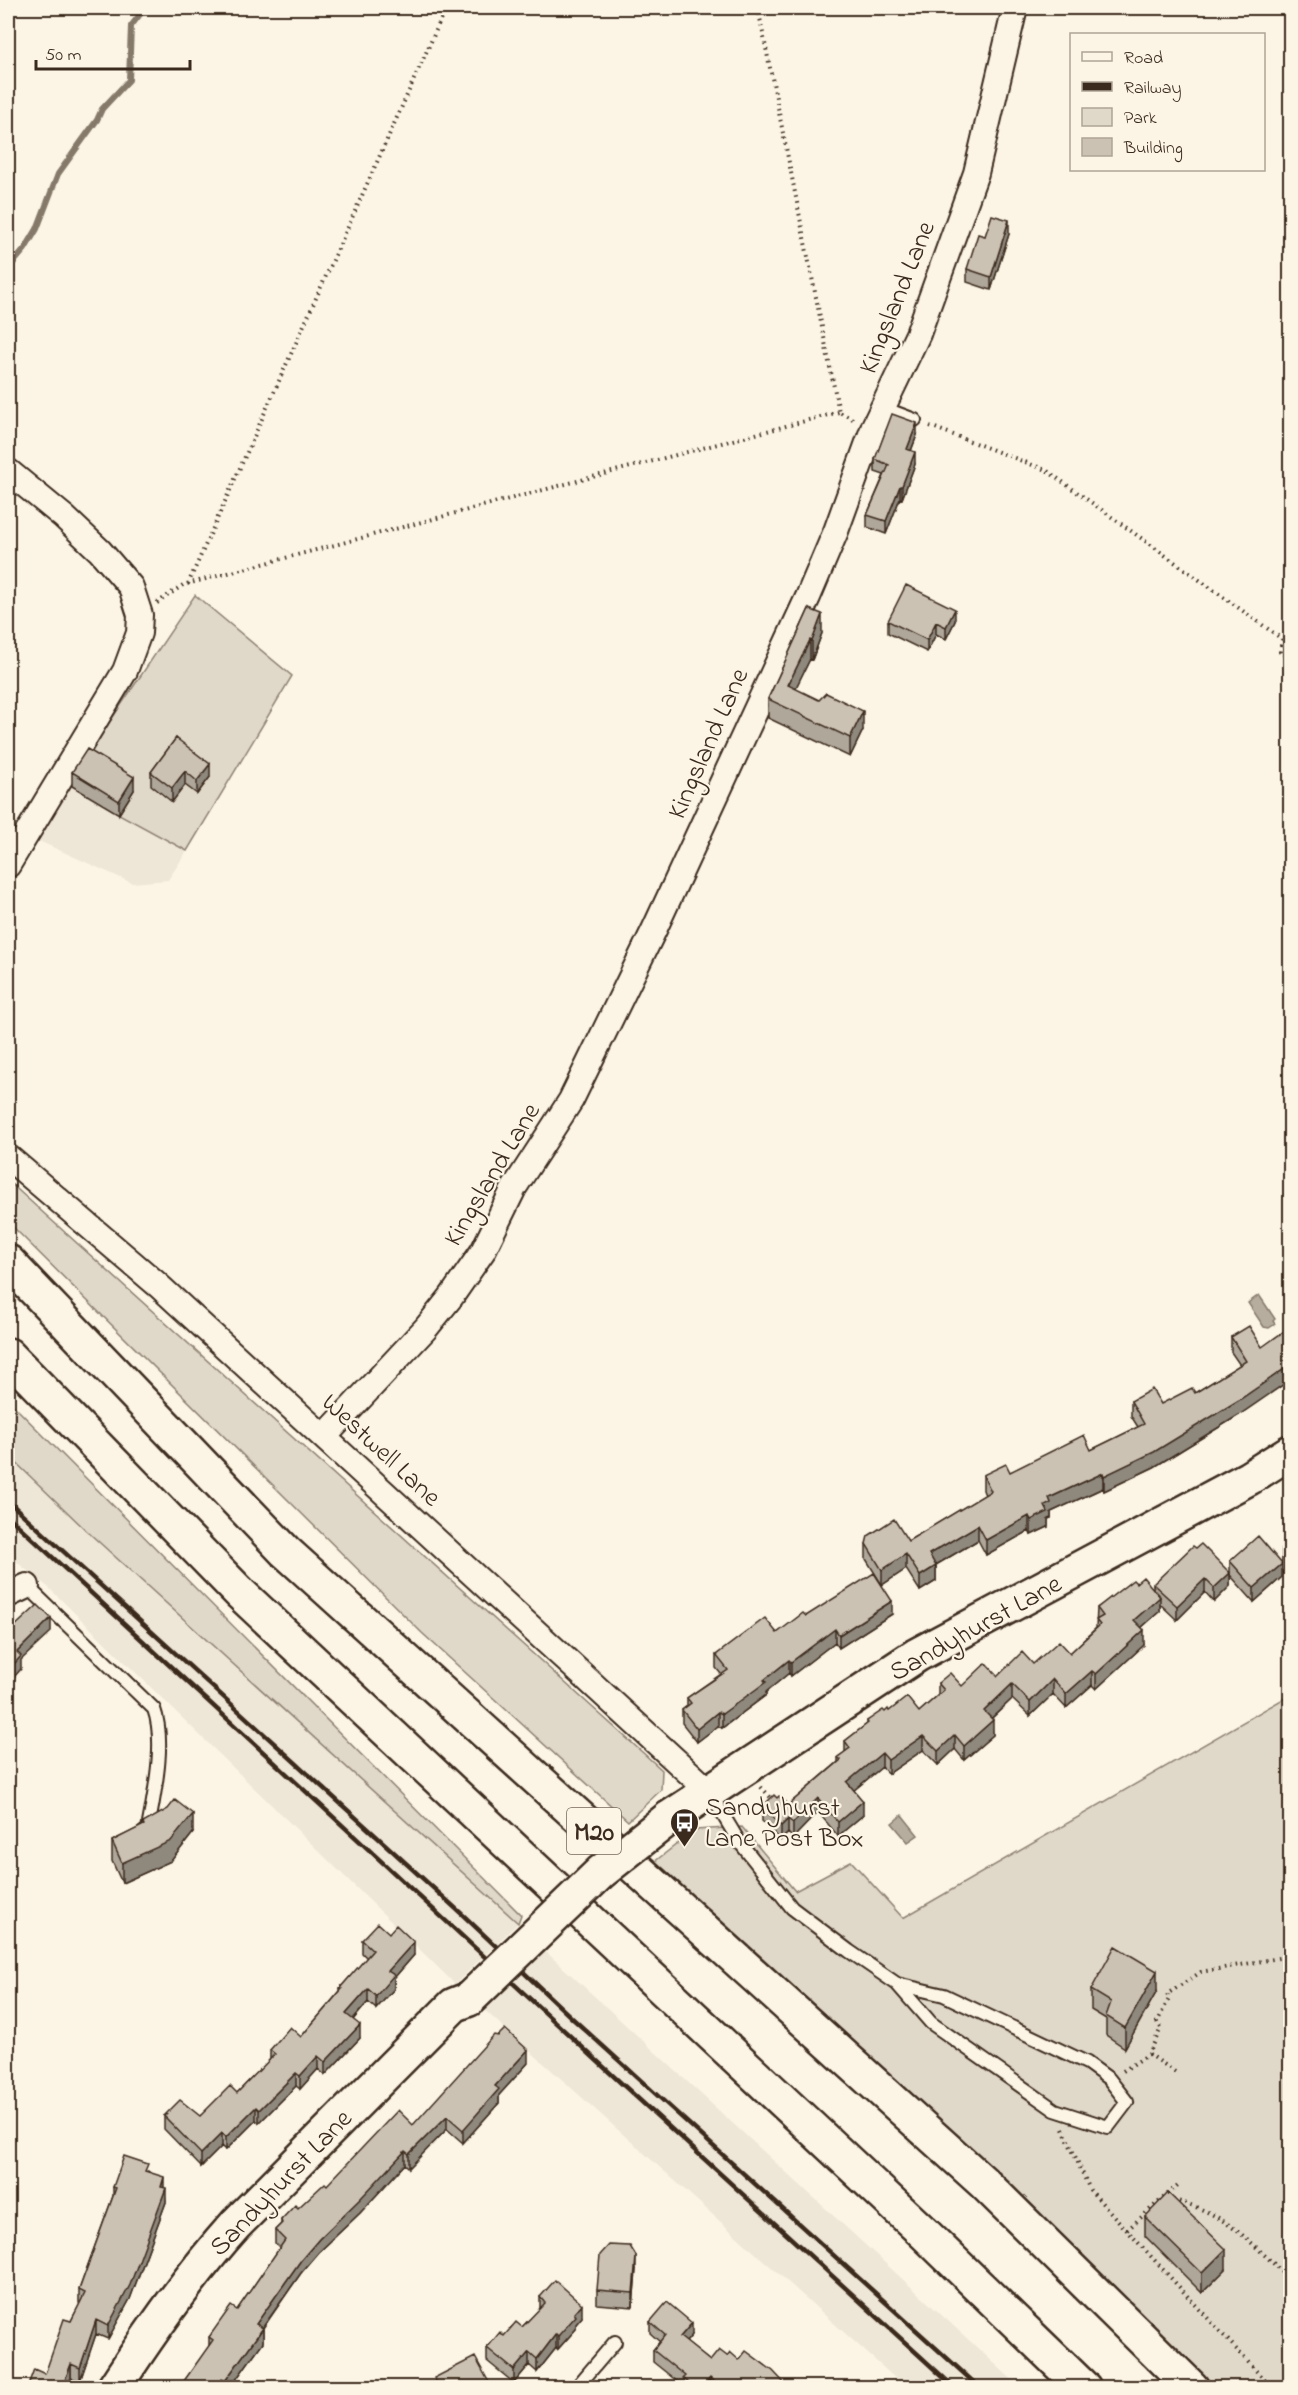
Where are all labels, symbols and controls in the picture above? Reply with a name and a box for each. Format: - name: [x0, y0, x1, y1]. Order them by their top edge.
- scale bar: [36, 33, 190, 71]
- legend: [1070, 33, 1265, 171]
- text: 50 m: [45, 43, 82, 69]
- text: Road: [1124, 46, 1163, 72]
- text: Railway: [1124, 76, 1181, 102]
- text: Park: [1124, 106, 1157, 132]
- text: Building: [1123, 136, 1183, 163]
- street label: Kingsland Lane: [850, 215, 947, 380]
- street label: Kingsland Lane: [659, 662, 760, 826]
- street label: Kingsland Lane: [435, 1095, 552, 1255]
- street label: Westwell Lane: [312, 1385, 450, 1517]
- street label: Sandyhurst Lane: [883, 1565, 1070, 1693]
- place label: Sandyhurst Lane Post Box: [705, 1789, 864, 1859]
- bus stop icon: Sandyhurst Lane Post Box: [668, 1806, 700, 1848]
- road number: M20: [567, 1808, 621, 1854]
- street label: Sandyhurst Lane: [201, 2101, 363, 2266]

